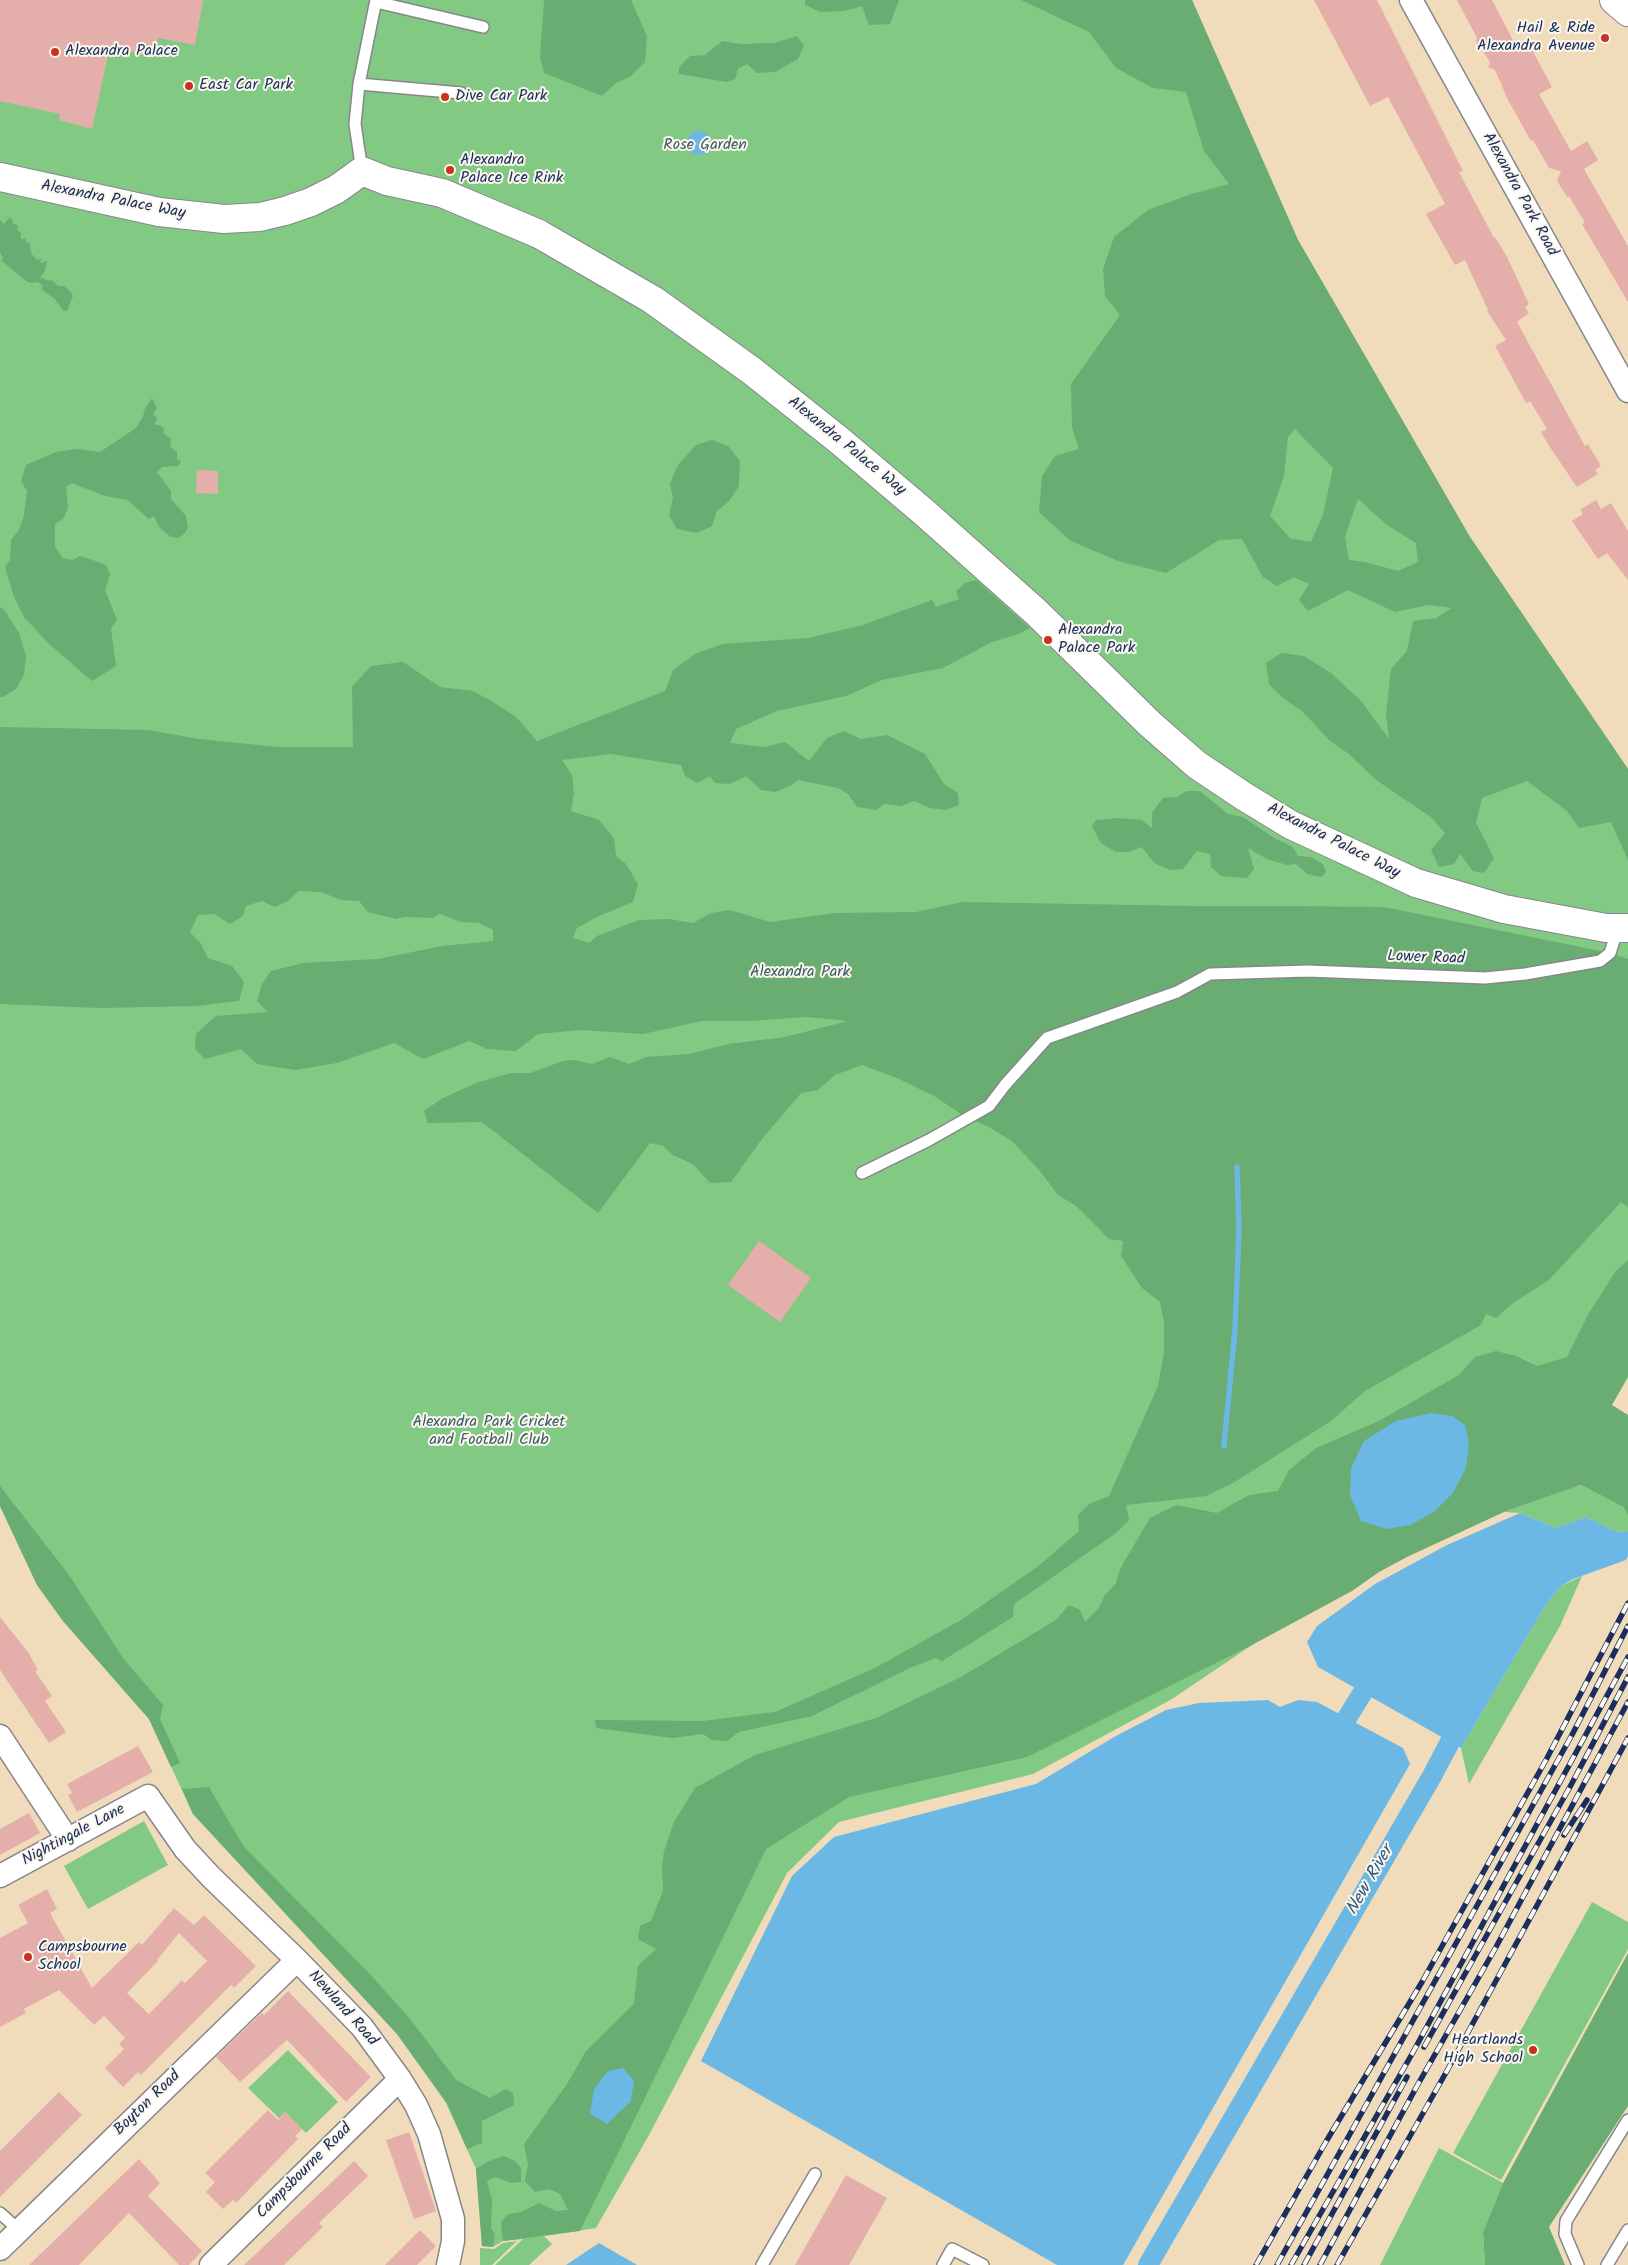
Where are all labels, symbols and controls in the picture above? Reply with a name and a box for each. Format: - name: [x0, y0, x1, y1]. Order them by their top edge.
- place label: Hail & Ride Alexandra Avenue: [1477, 19, 1595, 57]
- marker: Hail & Ride Alexandra Avenue: [1599, 32, 1611, 44]
- place label: Alexandra Palace: [65, 42, 178, 62]
- marker: Alexandra Palace: [49, 46, 61, 58]
- place label: East Car Park: [199, 76, 293, 96]
- marker: East Car Park: [183, 80, 195, 92]
- place label: Dive Car Park: [455, 87, 547, 107]
- marker: Dive Car Park: [439, 91, 451, 103]
- street label: Alexandra Park Road: [1477, 130, 1561, 260]
- park label: Rose Garden: [663, 136, 747, 156]
- place label: Alexandra Palace Ice Rink: [460, 151, 563, 189]
- marker: Alexandra Palace Ice Rink: [444, 164, 456, 176]
- street label: Alexandra Palace Way: [39, 178, 187, 224]
- street label: Alexandra Palace Way: [783, 393, 909, 501]
- place label: Alexandra Palace Park: [1058, 621, 1135, 659]
- marker: Alexandra Palace Park: [1042, 634, 1054, 646]
- street label: Alexandra Palace Way: [1263, 800, 1403, 884]
- street label: Lower Road: [1387, 948, 1465, 970]
- park label: Alexandra Park: [750, 963, 850, 983]
- park label: Alexandra Park Cricket and Football Club: [412, 1413, 566, 1451]
- street label: Nightingale Lane: [19, 1801, 129, 1871]
- water label: New River: [1343, 1843, 1399, 1919]
- place label: Campsbourne School: [38, 1938, 127, 1976]
- marker: Campsbourne School: [22, 1951, 34, 1963]
- street label: Newland Road: [303, 1967, 381, 2051]
- place label: Heartlands High School: [1443, 2031, 1523, 2069]
- marker: Heartlands High School: [1527, 2044, 1539, 2056]
- street label: Boyton Road: [111, 2067, 185, 2141]
- street label: Campsbourne Road: [253, 2120, 357, 2224]

